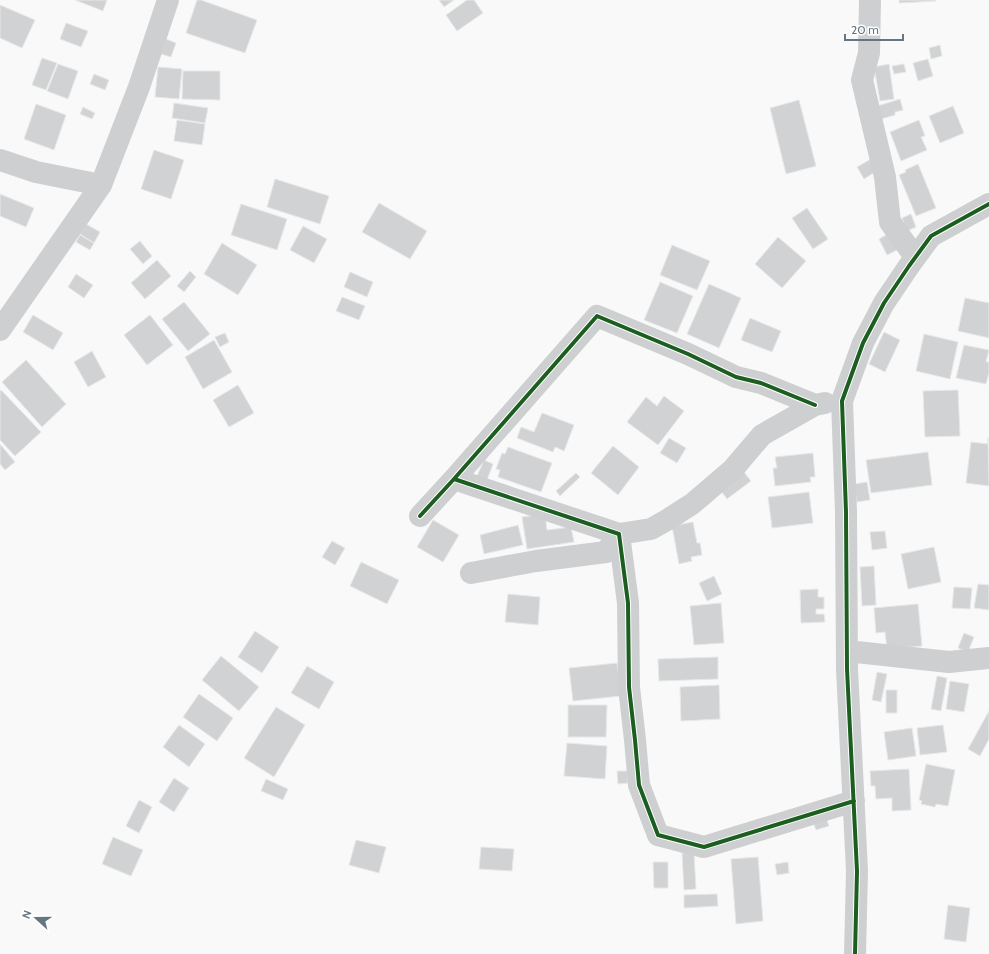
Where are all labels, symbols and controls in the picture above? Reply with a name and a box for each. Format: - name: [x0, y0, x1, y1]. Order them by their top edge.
- scale bar: [845, 16, 903, 42]
- text: 20 m: [851, 22, 879, 37]
- north arrow: [16, 898, 56, 938]
- text: N: [19, 908, 35, 921]

